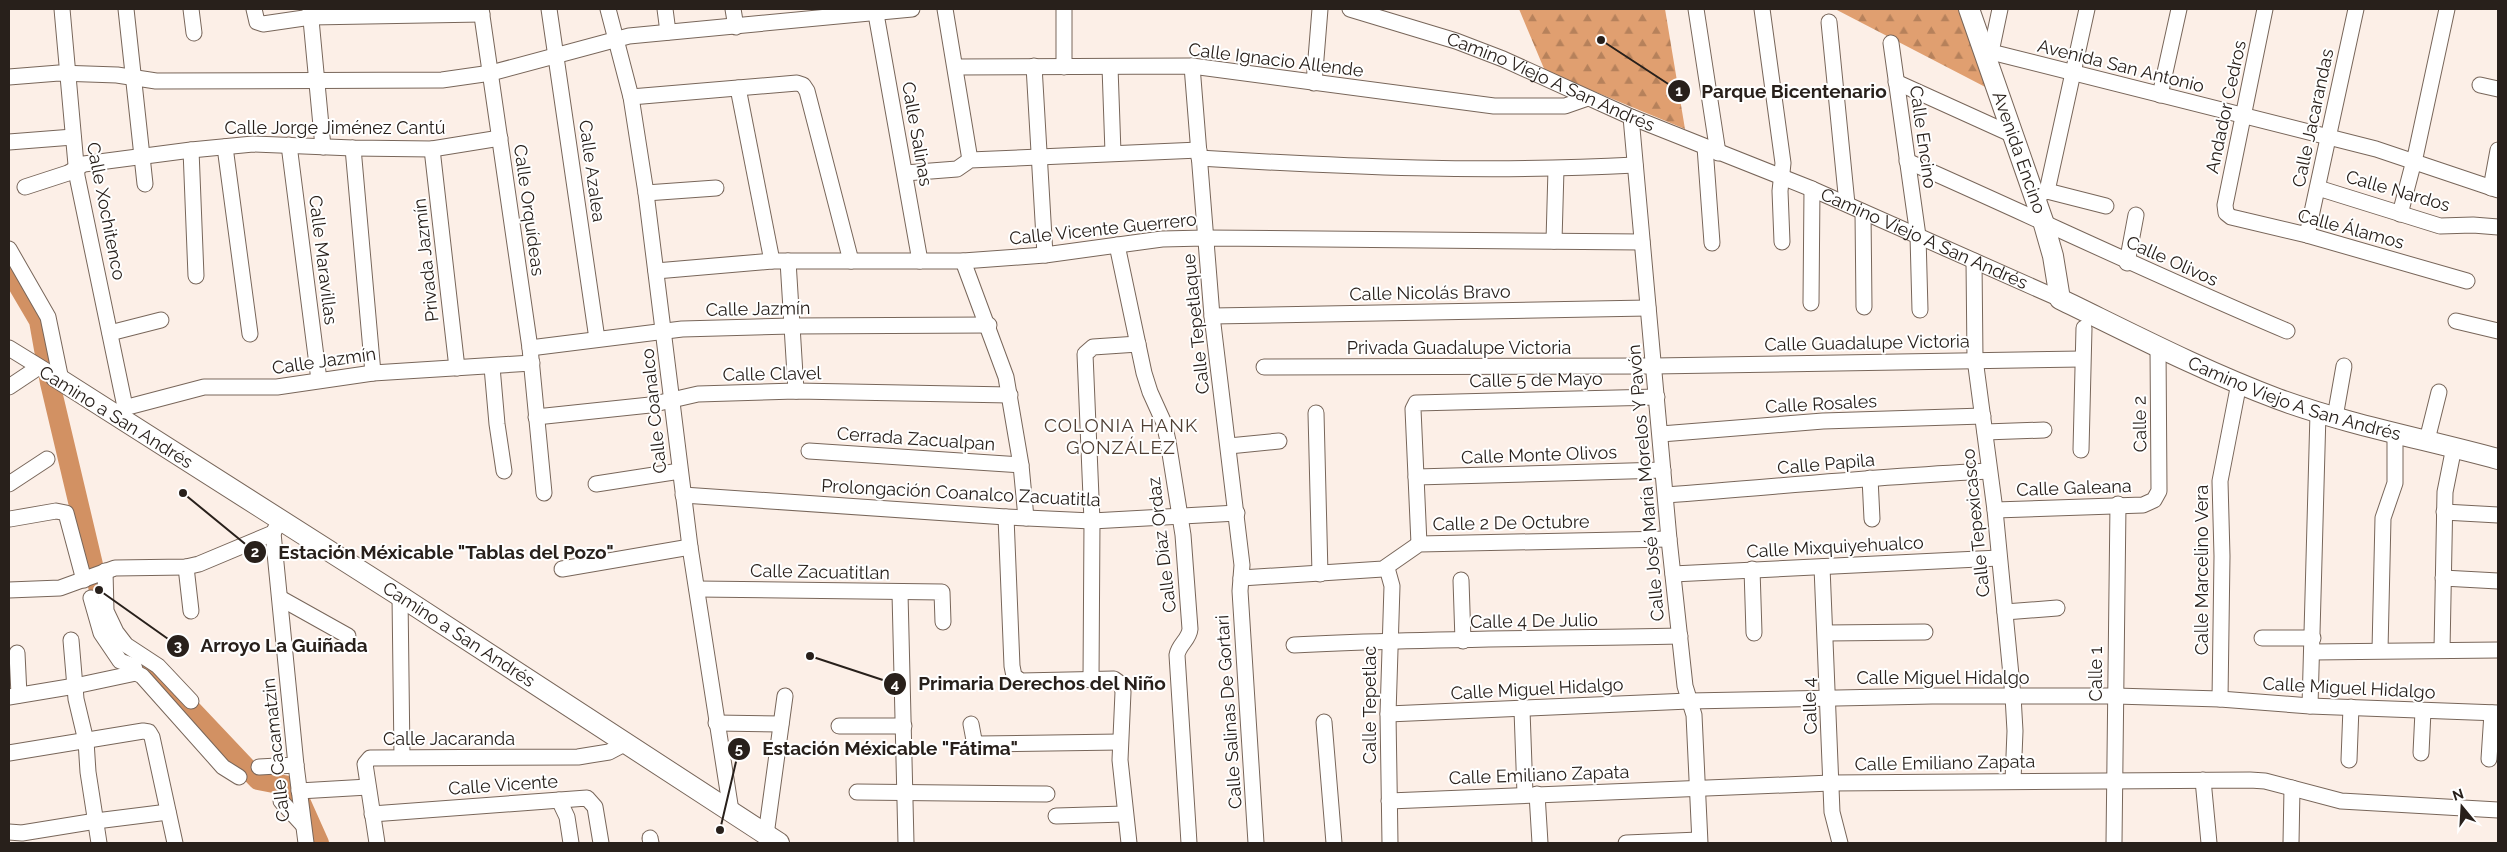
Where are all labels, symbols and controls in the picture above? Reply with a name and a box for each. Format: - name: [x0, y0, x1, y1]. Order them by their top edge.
- street label: Camino Viejo A San Andrés: [1445, 28, 1658, 135]
- street label: Avenida San Antonio: [2036, 35, 2207, 96]
- street label: Calle Ignacio Allende: [1187, 38, 1365, 81]
- street label: Andador Cedros: [2201, 38, 2250, 175]
- street label: Calle Jacarandas: [2288, 47, 2337, 189]
- callout: Parque Bicentenario: [1667, 74, 1897, 108]
- street label: Calle Salinas: [898, 80, 937, 188]
- text: Parque Bicentenario: [1701, 80, 1887, 102]
- text: 1: [1675, 82, 1683, 100]
- street label: Calle Encino: [1906, 84, 1941, 190]
- street label: Avenida Encino: [1989, 89, 2051, 216]
- street label: Calle Jorge Jiménez Cantú: [224, 117, 446, 138]
- street label: Calle Azalea: [575, 119, 610, 223]
- street label: Calle Xochitenco: [83, 140, 130, 282]
- street label: Calle Orquídeas: [510, 143, 549, 277]
- street label: Calle Nardos: [2344, 166, 2453, 215]
- street label: Camino Viejo A San Andrés: [1818, 183, 2031, 293]
- street label: Calle Maravillas: [305, 194, 342, 326]
- street label: Privada Jazmín: [409, 197, 442, 323]
- street label: Calle Álamos: [2296, 203, 2407, 253]
- street label: Calle Vicente Guerrero: [1008, 208, 1198, 249]
- street label: Calle Olivos: [2123, 231, 2222, 290]
- street label: Calle Tepetlaque: [1178, 253, 1213, 395]
- street label: Calle Nicolás Bravo: [1349, 281, 1511, 304]
- street label: Calle Jazmín: [705, 297, 811, 320]
- street label: Calle Guadalupe Victoria: [1764, 330, 1970, 355]
- street label: Privada Guadalupe Victoria: [1347, 337, 1571, 358]
- street label: Calle Jazmín: [271, 343, 377, 378]
- street label: Calle José María Morelos Y Pavón: [1623, 344, 1668, 622]
- street label: Calle Coanalco: [636, 347, 671, 475]
- street label: Camino Viejo A San Andrés: [2185, 352, 2403, 444]
- street label: Camino a San Andrés: [36, 361, 197, 473]
- street label: Calle Clavel: [723, 362, 822, 385]
- street label: Calle 5 de Mayo: [1469, 368, 1603, 391]
- street label: Calle Rosales: [1765, 390, 1878, 417]
- street label: Calle 2: [2129, 396, 2150, 452]
- district label: COLONIA HANK GONZÁLEZ: [1044, 414, 1198, 458]
- street label: Cerrada Zacualpan: [836, 422, 996, 455]
- street label: Calle Monte Olivos: [1461, 441, 1618, 468]
- street label: Calle Tepexicasco: [1957, 447, 1994, 598]
- street label: Calle Papila: [1776, 449, 1876, 478]
- street label: Prolongación Coanalco Zacuatitla: [821, 475, 1101, 510]
- street label: Calle Galeana: [2016, 475, 2132, 500]
- street label: Calle Díaz Ordaz: [1143, 476, 1180, 614]
- street label: Calle Marcelino Vera: [2191, 485, 2212, 655]
- street label: Calle 2 De Octubre: [1432, 511, 1590, 534]
- street label: Calle Mixquiyehualco: [1746, 531, 1924, 562]
- callout: Estación Méxicable "Tablas del Pozo": [243, 535, 624, 569]
- text: Estación Méxicable "Tablas del Pozo": [278, 541, 614, 563]
- text: 2: [251, 543, 259, 561]
- street label: Calle Zacuatitlan: [750, 560, 890, 583]
- street label: Camino a San Andrés: [379, 577, 539, 691]
- street label: Calle 4 De Julio: [1470, 609, 1598, 632]
- street label: Calle Salinas De Gortari: [1211, 614, 1246, 810]
- callout: Arroyo La Guiñada: [165, 629, 377, 663]
- text: Arroyo La Guiñada: [200, 634, 368, 656]
- text: 3: [174, 637, 182, 655]
- street label: Calle Tepetlac: [1359, 646, 1380, 764]
- street label: Calle 1: [2085, 646, 2106, 701]
- callout: Primaria Derechos del Niño: [883, 667, 1176, 701]
- street label: Calle Miguel Hidalgo: [1856, 667, 2030, 688]
- text: Primaria Derechos del Niño: [918, 672, 1166, 694]
- street label: Calle Miguel Hidalgo: [2262, 672, 2436, 703]
- street label: Calle Miguel Hidalgo: [1450, 673, 1624, 704]
- text: 4: [891, 675, 900, 693]
- street label: Calle Cacamatzin: [258, 677, 293, 823]
- street label: Calle 4: [1798, 677, 1821, 735]
- street label: Calle Jacaranda: [383, 728, 515, 749]
- callout: Estación Méxicable "Fátima": [727, 732, 1028, 766]
- text: Estación Méxicable "Fátima": [762, 737, 1018, 759]
- text: 5: [735, 740, 743, 758]
- street label: Calle Emiliano Zapata: [1854, 750, 2036, 775]
- street label: Calle Emiliano Zapata: [1448, 761, 1630, 788]
- street label: Calle Vicente: [447, 770, 559, 799]
- north arrow: [2437, 782, 2487, 832]
- text: N: [2450, 785, 2466, 804]

